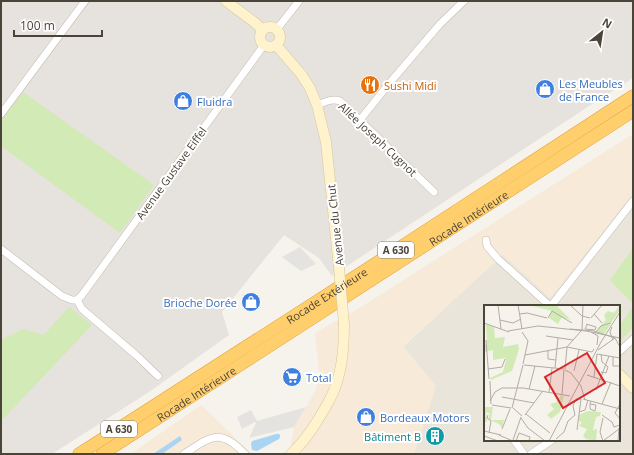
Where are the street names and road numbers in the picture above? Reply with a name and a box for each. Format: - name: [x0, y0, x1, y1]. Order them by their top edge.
- street label: Allée Joseph Cugnot: [336, 99, 420, 179]
- street label: Avenue Gustave Eiffel: [132, 124, 210, 222]
- street label: Avenue du Chut: [323, 183, 347, 266]
- street label: Rocade Intérieure: [426, 186, 511, 249]
- road number: A 630: [378, 242, 414, 258]
- street label: Rocade Extérieure: [283, 264, 370, 327]
- street label: Rocade Intérieure: [154, 362, 239, 424]
- road number: A 630: [101, 421, 137, 437]

